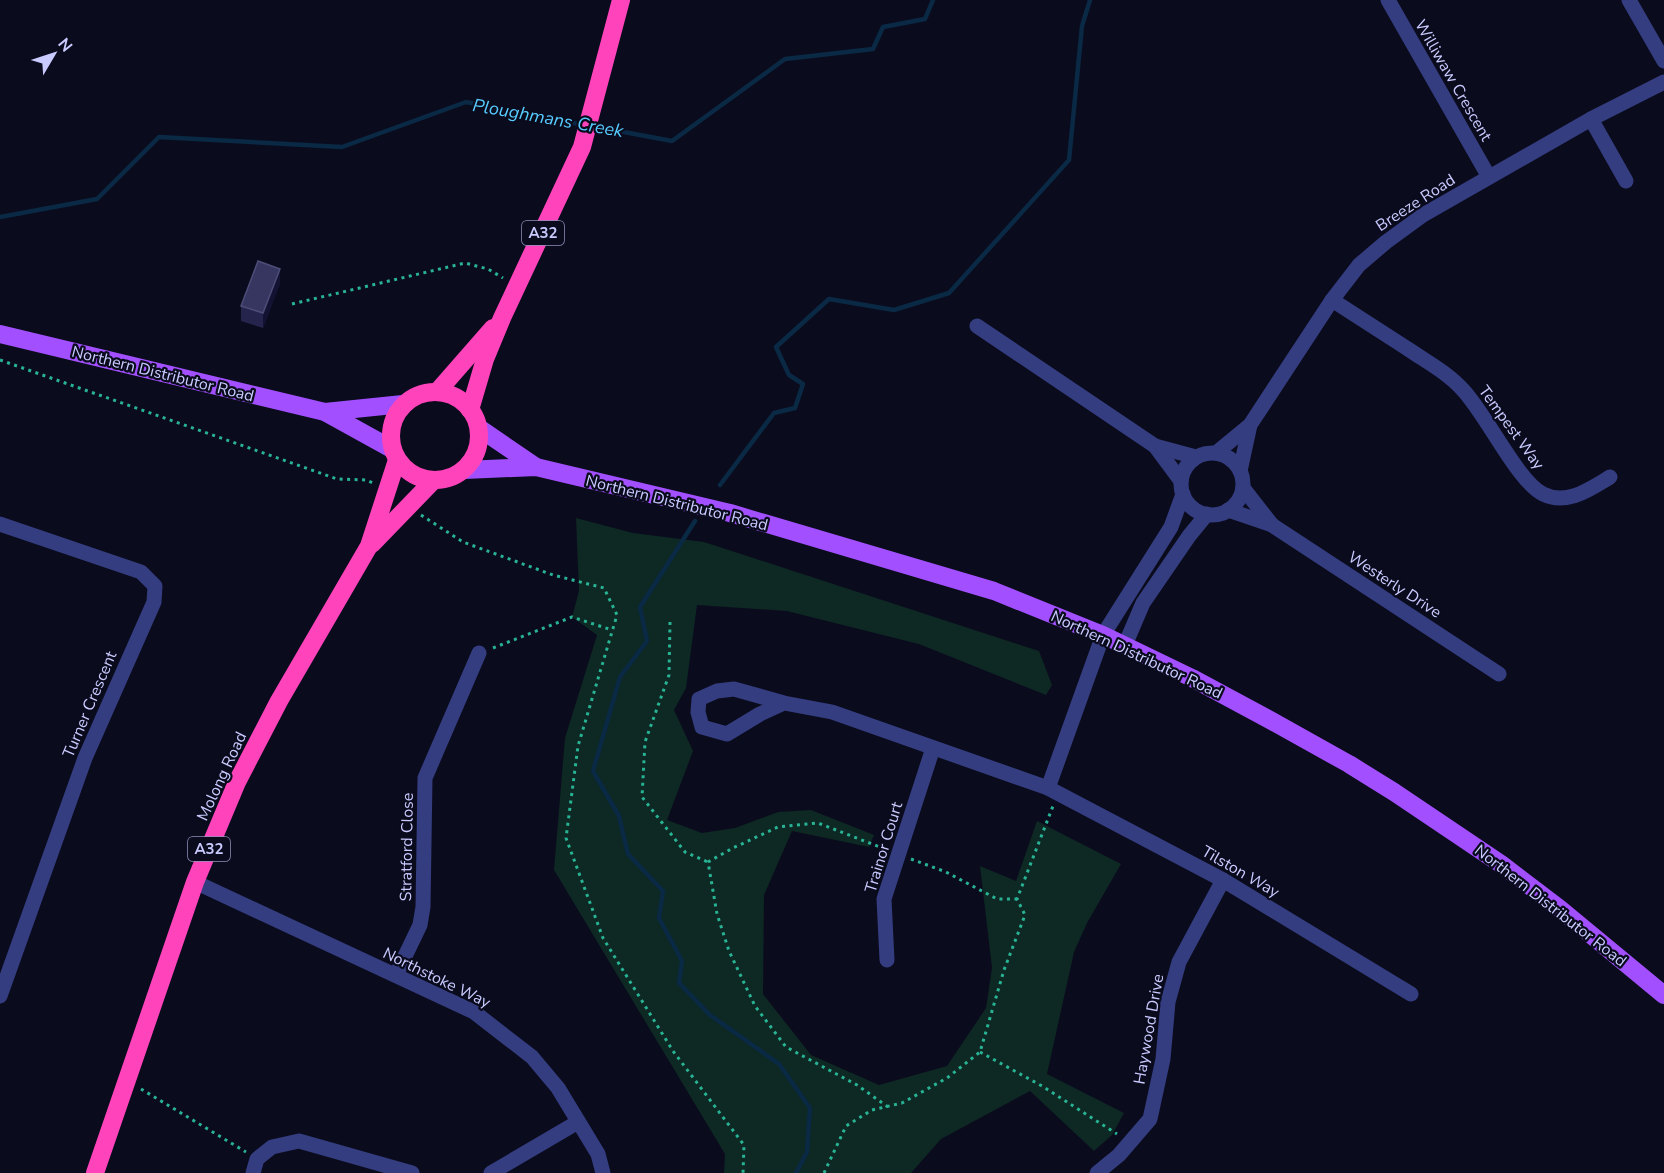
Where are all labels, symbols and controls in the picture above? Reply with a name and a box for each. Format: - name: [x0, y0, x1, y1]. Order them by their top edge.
- street label: Williwaw Crescent: [1409, 16, 1497, 146]
- north arrow: [24, 24, 84, 84]
- text: N: [53, 34, 77, 57]
- water label: Ploughmans Creek: [471, 93, 626, 143]
- street label: Breeze Road: [1372, 169, 1459, 237]
- road number: A32: [522, 221, 564, 245]
- street label: Northern Distributor Road: [69, 341, 256, 407]
- street label: Tempest Way: [1473, 381, 1550, 475]
- street label: Northern Distributor Road: [583, 470, 770, 536]
- street label: Westerly Drive: [1343, 546, 1445, 623]
- street label: Northern Distributor Road: [1047, 605, 1226, 704]
- street label: Turner Crescent: [58, 647, 122, 761]
- street label: Molong Road: [192, 728, 252, 825]
- street label: Stratford Close: [395, 792, 419, 902]
- street label: Trainor Court: [860, 799, 908, 895]
- road number: A32: [188, 837, 230, 861]
- street label: Northern Distributor Road: [1470, 840, 1631, 972]
- street label: Tilston Way: [1198, 841, 1284, 903]
- street label: Northstoke Way: [379, 942, 495, 1014]
- street label: Haywood Drive: [1128, 972, 1170, 1086]

